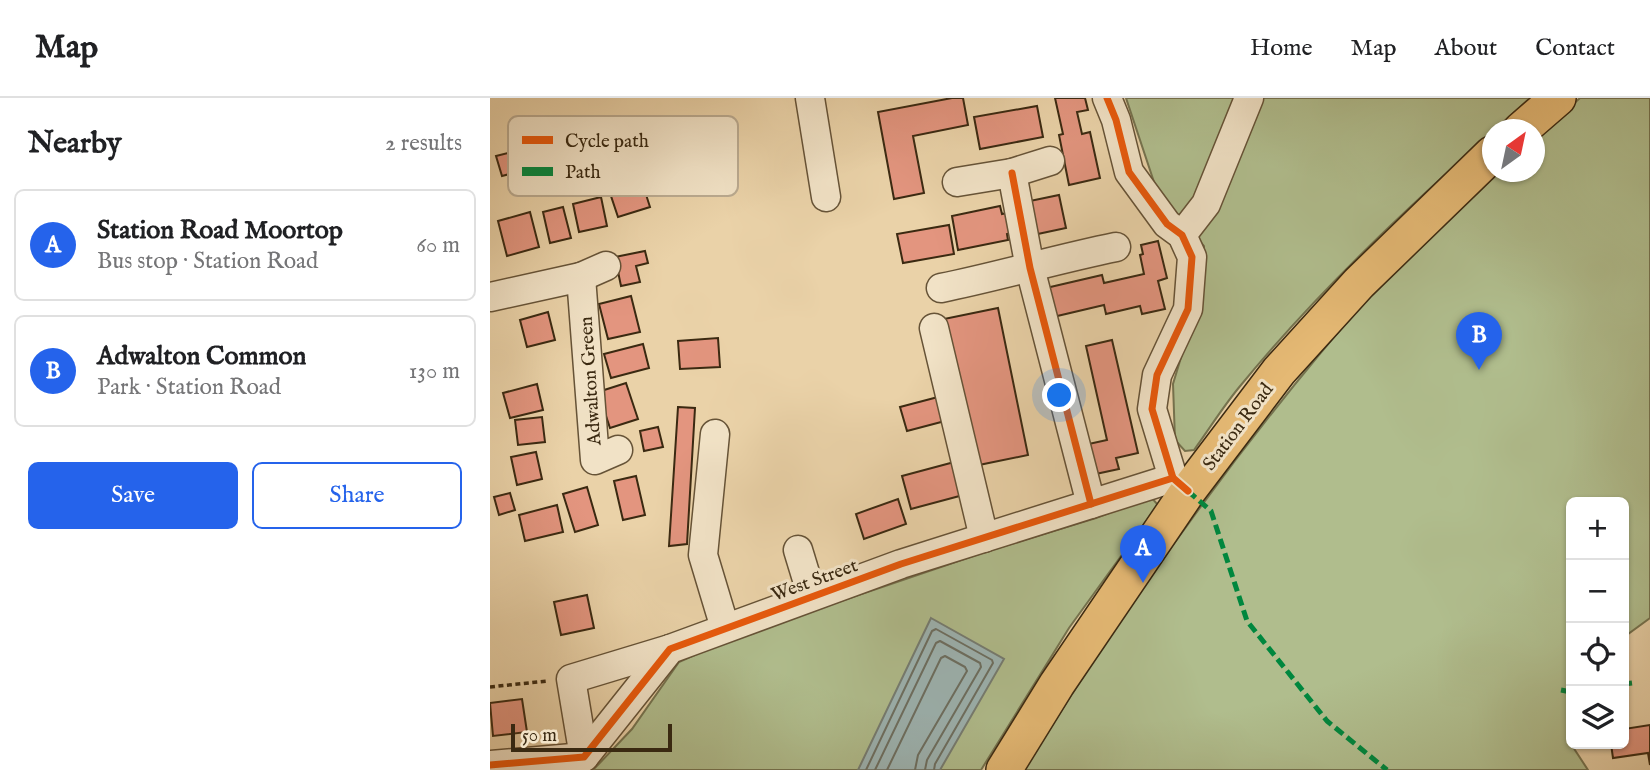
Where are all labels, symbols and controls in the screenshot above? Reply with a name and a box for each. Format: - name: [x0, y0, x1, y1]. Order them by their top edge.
- text: Map: [35, 27, 98, 69]
- text: Home: [1250, 33, 1313, 64]
- text: Map: [1351, 33, 1397, 64]
- text: About: [1435, 33, 1497, 64]
- text: Contact: [1535, 33, 1615, 64]
- legend: [508, 116, 738, 196]
- north arrow: [1482, 119, 1545, 182]
- text: Nearby: [28, 125, 121, 163]
- text: 2 results: [385, 129, 462, 158]
- text: Cycle path: [565, 130, 649, 154]
- text: Path: [565, 161, 601, 185]
- text: Station Road Moortop: [97, 214, 343, 247]
- text: A: [45, 231, 61, 260]
- text: 60 m: [416, 231, 460, 260]
- text: Bus stop · Station Road: [97, 247, 318, 276]
- pin: B: [1456, 312, 1502, 370]
- street label: Adwalton Green: [575, 316, 608, 447]
- text: Adwalton Common: [97, 340, 306, 373]
- text: B: [45, 357, 61, 386]
- text: 130 m: [409, 357, 460, 386]
- text: Park · Station Road: [97, 373, 281, 402]
- your location: [1042, 378, 1076, 412]
- street label: Station Road: [1198, 378, 1280, 476]
- button: Save: [28, 462, 238, 529]
- button: Share: [252, 462, 462, 529]
- map controls: [1566, 497, 1629, 749]
- button: +: [1566, 497, 1629, 560]
- pin: A: [1120, 525, 1166, 583]
- street label: West Street: [768, 554, 862, 608]
- button: −: [1566, 560, 1629, 623]
- button: locate: [1566, 623, 1629, 686]
- button: layers: [1566, 686, 1629, 749]
- scale bar: [511, 721, 672, 753]
- text: 50 m: [522, 724, 557, 748]

